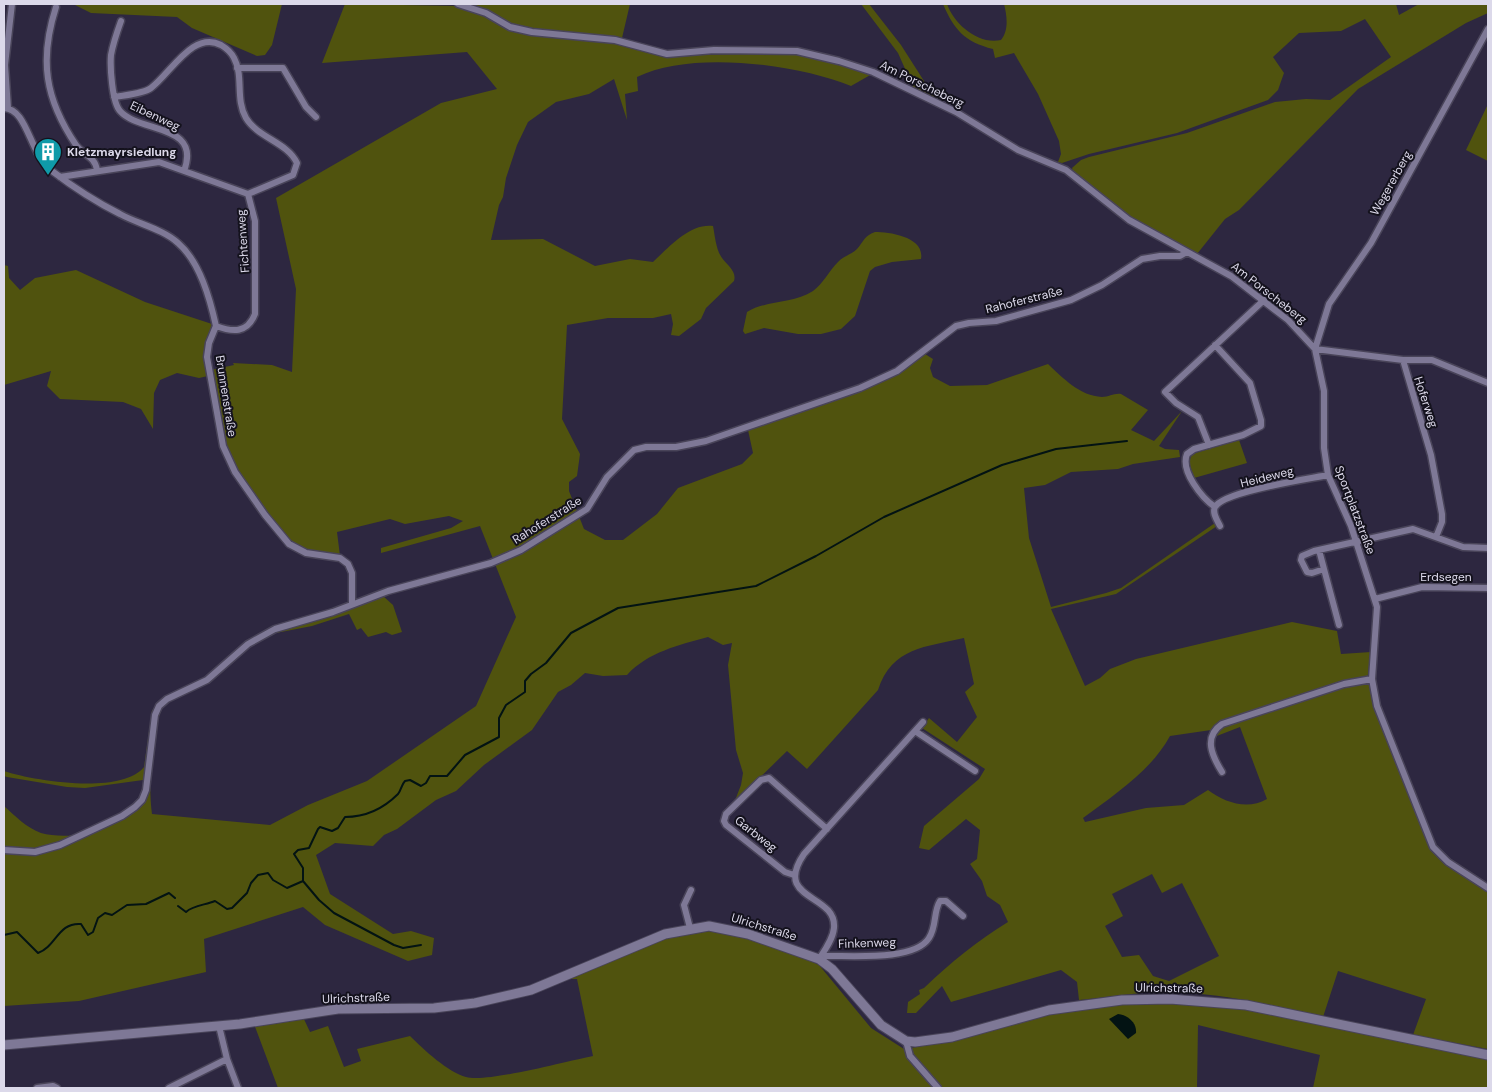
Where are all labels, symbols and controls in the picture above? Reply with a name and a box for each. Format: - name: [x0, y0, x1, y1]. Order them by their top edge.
- street label: Am Porscheberg: [877, 57, 967, 111]
- street label: Eibenweg: [127, 97, 183, 135]
- building icon: Kletzmayrsiedlung: [33, 137, 63, 176]
- place label: Kletzmayrsiedlung: [67, 144, 176, 160]
- street label: Wegererberg: [1367, 147, 1416, 218]
- street label: Fichtenweg: [233, 208, 253, 273]
- street label: Am Porscheberg: [1228, 258, 1310, 328]
- street label: Rahoferstraße: [984, 283, 1064, 317]
- street label: Brunnenstraße: [212, 354, 240, 438]
- street label: Hoferweg: [1410, 374, 1442, 430]
- street label: Heideweg: [1239, 463, 1296, 491]
- street label: Sportplatzstraße: [1331, 463, 1379, 557]
- street label: Rahoferstraße: [509, 492, 585, 548]
- street label: Erdsegen: [1420, 569, 1472, 585]
- street label: Garbweg: [731, 812, 781, 856]
- street label: Ulrichstraße: [729, 909, 799, 945]
- street label: Finkenweg: [838, 934, 897, 952]
- street label: Ulrichstraße: [1135, 979, 1203, 997]
- street label: Ulrichstraße: [322, 989, 390, 1007]

